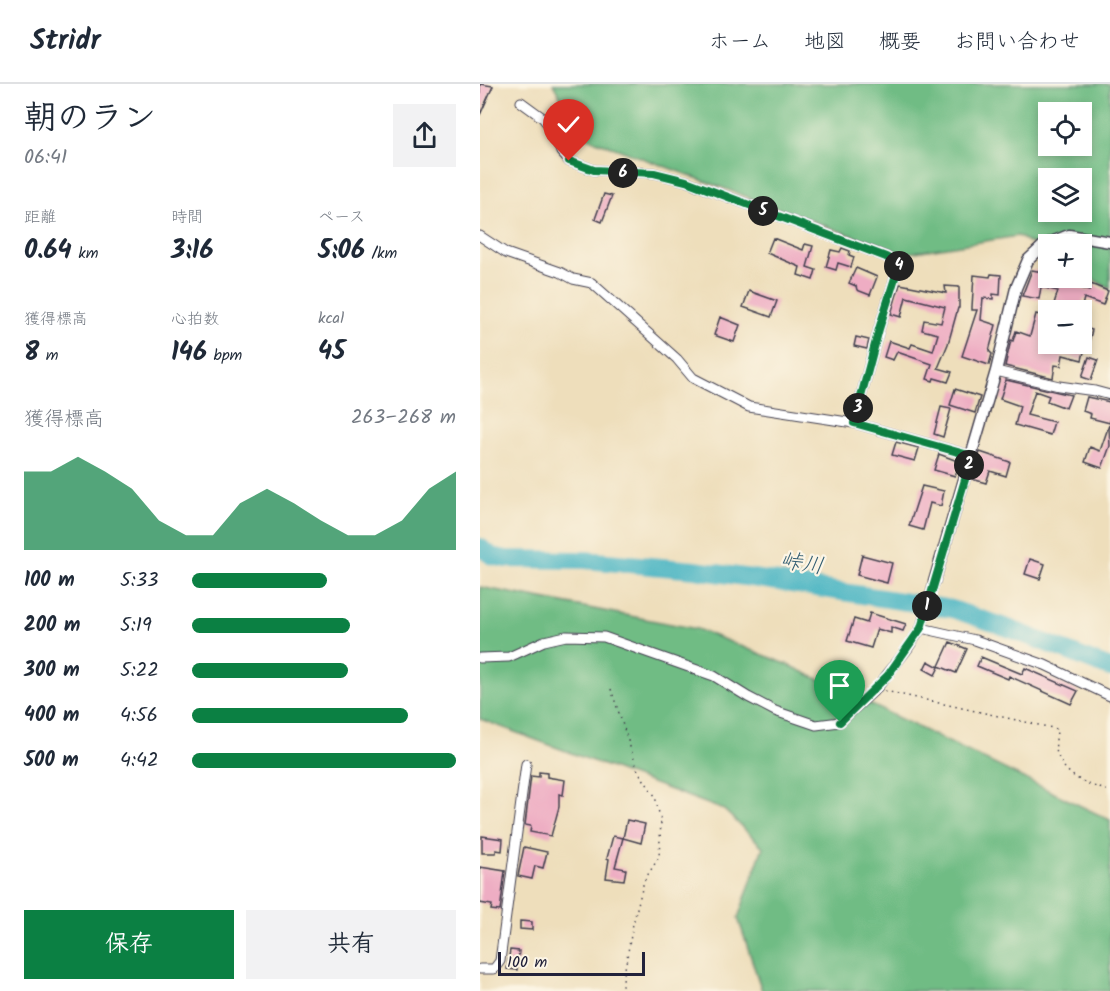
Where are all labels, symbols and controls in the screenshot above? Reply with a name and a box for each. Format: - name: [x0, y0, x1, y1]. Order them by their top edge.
- text: Stridr: [30, 19, 101, 64]
- text: ホーム: [709, 26, 771, 59]
- text: 地図: [804, 26, 846, 59]
- text: 概要: [879, 26, 921, 59]
- text: お問い合わせ: [954, 26, 1080, 59]
- text: 朝のラン: [24, 93, 156, 146]
- pin: [543, 99, 594, 161]
- map controls: [1038, 102, 1092, 354]
- button: locate: [1038, 102, 1092, 156]
- button: share: [393, 104, 456, 167]
- icon: check: [552, 108, 585, 141]
- text: 06:41: [24, 142, 67, 174]
- pin: 6: [608, 158, 638, 188]
- text: 6: [619, 160, 627, 185]
- button: layers: [1038, 168, 1092, 222]
- pin: 5: [748, 196, 778, 226]
- text: 5: [759, 198, 767, 223]
- text: 距離: [24, 205, 56, 230]
- text: 時間: [171, 205, 203, 230]
- text: ペース: [318, 205, 365, 230]
- text: 0.64: [24, 230, 72, 272]
- text: 3:16: [171, 230, 214, 272]
- text: 5:06: [318, 230, 365, 272]
- button: +: [1038, 234, 1092, 288]
- text: km: [72, 241, 98, 266]
- text: /km: [365, 241, 397, 266]
- pin: 4: [884, 251, 914, 281]
- text: 4: [895, 253, 903, 278]
- button: −: [1038, 300, 1092, 354]
- text: kcal: [318, 306, 344, 331]
- text: 獲得標高: [24, 307, 88, 332]
- text: 心拍数: [171, 307, 219, 332]
- text: 45: [318, 331, 345, 373]
- text: 8: [24, 332, 39, 374]
- text: 146: [171, 332, 207, 374]
- text: m: [39, 343, 59, 368]
- text: bpm: [207, 343, 242, 368]
- pin: 3: [843, 393, 873, 423]
- text: 3: [854, 395, 862, 420]
- text: 263–268 m: [351, 402, 456, 434]
- text: 獲得標高: [24, 404, 104, 436]
- pin: 2: [954, 450, 984, 480]
- text: 2: [964, 452, 974, 477]
- water label: 峠川: [777, 544, 826, 585]
- text: 100 m: [24, 565, 75, 597]
- text: 5:33: [120, 565, 159, 597]
- pin: 1: [912, 591, 942, 621]
- text: 1: [925, 593, 929, 618]
- text: 200 m: [24, 610, 80, 642]
- text: 5:19: [120, 610, 152, 642]
- text: 300 m: [24, 655, 80, 687]
- text: 5:22: [120, 655, 159, 687]
- pin: [814, 660, 865, 722]
- icon: arrive: [823, 669, 856, 702]
- text: 400 m: [24, 700, 80, 732]
- text: 4:56: [120, 700, 158, 732]
- text: 500 m: [24, 745, 79, 777]
- text: 4:42: [120, 745, 159, 777]
- button: 保存: [24, 910, 234, 979]
- button: 共有: [246, 910, 456, 979]
- scale bar: [498, 949, 645, 976]
- text: 100 m: [507, 950, 547, 975]

